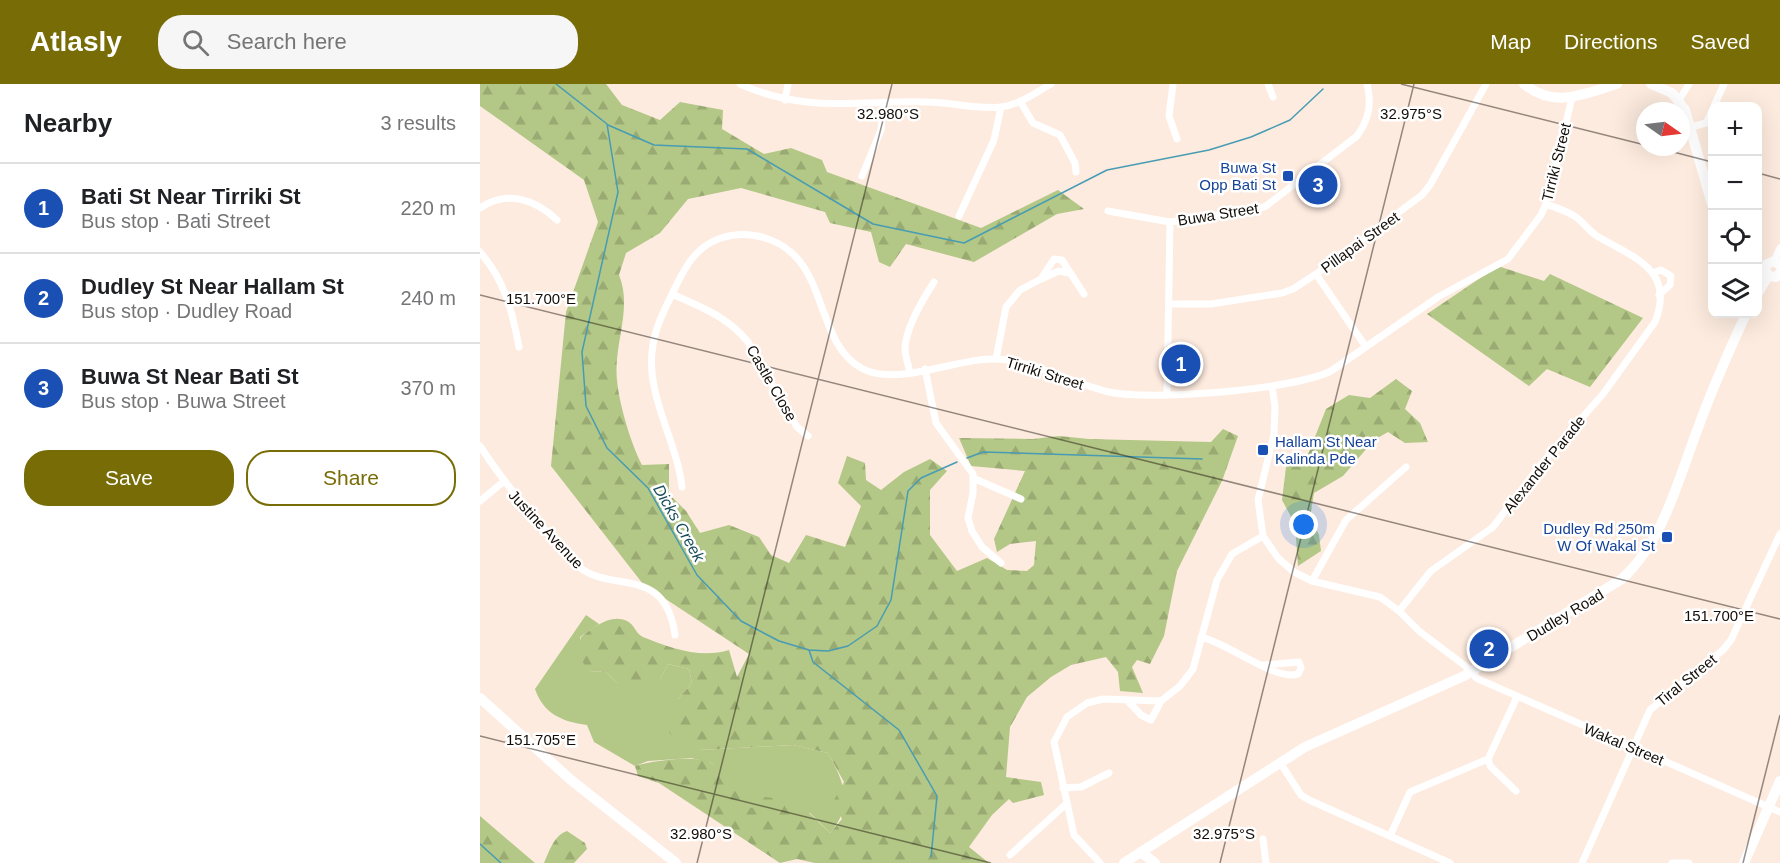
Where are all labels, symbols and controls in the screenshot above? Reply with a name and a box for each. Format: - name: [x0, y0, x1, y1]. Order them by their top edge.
- search box: [158, 15, 578, 69]
- text: Atlasly: [30, 26, 122, 57]
- icon: search: [179, 26, 212, 59]
- text: Search here: [227, 29, 347, 54]
- text: Map: [1490, 30, 1531, 53]
- text: Directions: [1564, 30, 1657, 53]
- text: Saved: [1690, 30, 1750, 53]
- north arrow: [1636, 102, 1690, 156]
- map controls: [1708, 102, 1762, 318]
- button: +: [1708, 102, 1762, 156]
- text: 32.980°S: [857, 105, 919, 122]
- text: 32.975°S: [1380, 105, 1442, 122]
- text: Nearby: [24, 108, 112, 138]
- text: 3 results: [380, 112, 456, 134]
- street label: Tirriki Street: [1538, 120, 1574, 203]
- button: −: [1708, 156, 1762, 210]
- place label: Buwa St Opp Bati St: [1199, 159, 1277, 193]
- pin: 3: [1298, 162, 1338, 208]
- marker: Buwa St Opp Bati St: [1281, 169, 1295, 183]
- text: Bati St Near Tirriki St: [81, 184, 301, 209]
- text: 1: [38, 197, 49, 219]
- text: 220 m: [400, 197, 456, 219]
- street label: Buwa Street: [1176, 199, 1260, 229]
- street label: Pillapai Street: [1318, 207, 1403, 276]
- text: Bus stop · Bati Street: [81, 210, 270, 232]
- button: locate: [1708, 210, 1762, 264]
- button: layers: [1708, 264, 1762, 318]
- text: Dudley St Near Hallam St: [81, 274, 344, 299]
- text: 2: [38, 287, 49, 309]
- text: 240 m: [400, 287, 456, 309]
- text: 151.700°E: [506, 290, 576, 307]
- text: Bus stop · Dudley Road: [81, 300, 292, 322]
- street label: Castle Close: [743, 342, 801, 424]
- pin: 1: [1162, 342, 1200, 386]
- street label: Tirriki Street: [1004, 353, 1087, 393]
- text: Buwa St Near Bati St: [81, 364, 299, 389]
- text: 3: [38, 377, 49, 399]
- text: 370 m: [400, 377, 456, 399]
- text: Bus stop · Buwa Street: [81, 390, 286, 412]
- street label: Alexander Parade: [1500, 412, 1588, 516]
- place label: Hallam St Near Kalinda Pde: [1275, 433, 1377, 467]
- marker: Hallam St Near Kalinda Pde: [1256, 443, 1270, 457]
- button: Save: [24, 450, 234, 506]
- button: Share: [246, 450, 456, 506]
- water label: Dicks Creek: [650, 481, 708, 565]
- street label: Justine Avenue: [505, 486, 587, 572]
- your location: [1289, 510, 1318, 539]
- place label: Dudley Rd 250m W Of Wakal St: [1543, 520, 1656, 554]
- marker: Dudley Rd 250m W Of Wakal St: [1660, 530, 1674, 544]
- street label: Dudley Road: [1523, 585, 1607, 645]
- text: 151.700°E: [1684, 607, 1754, 624]
- pin: 2: [1470, 626, 1508, 672]
- street label: Tiral Street: [1652, 650, 1720, 710]
- street label: Wakal Street: [1581, 720, 1667, 769]
- text: 151.705°E: [506, 731, 576, 748]
- text: 32.980°S: [670, 825, 732, 842]
- text: 32.975°S: [1193, 825, 1255, 842]

